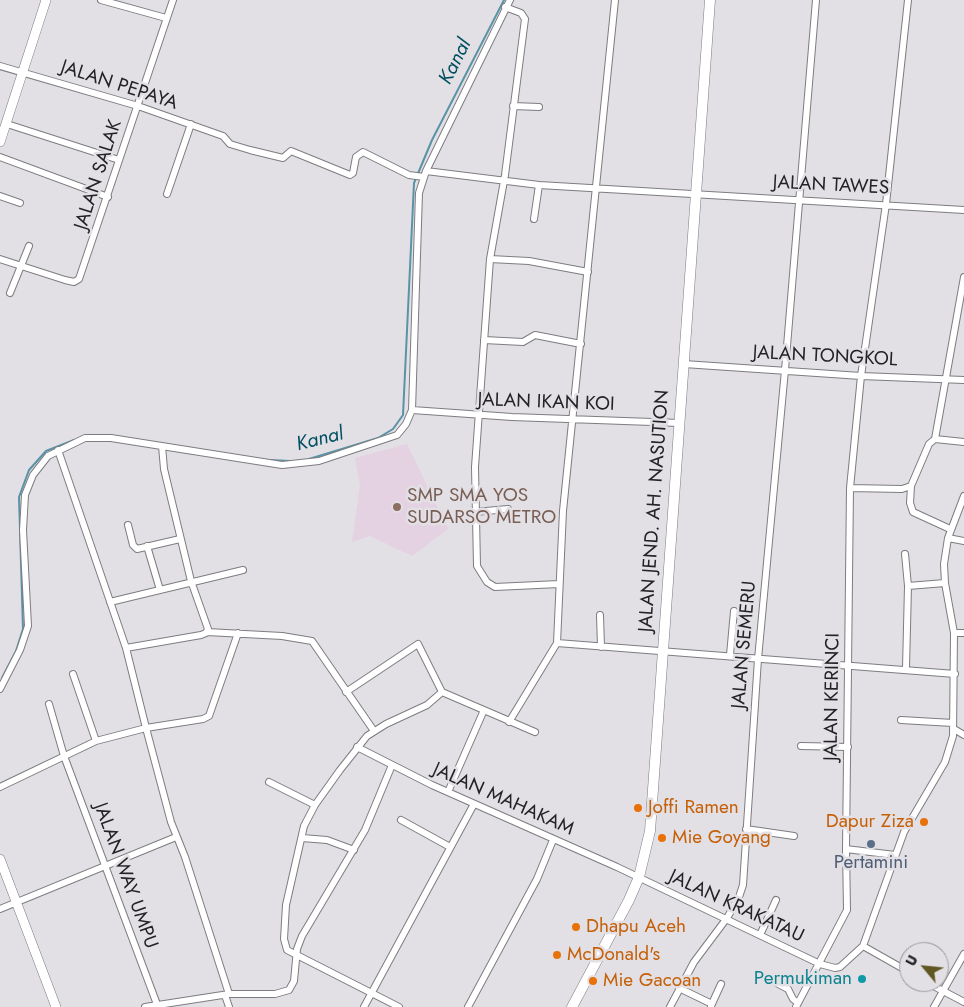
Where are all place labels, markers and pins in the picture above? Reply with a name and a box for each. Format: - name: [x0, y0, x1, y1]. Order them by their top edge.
- place label: SMP SMA YOS SUDARSO METRO: [407, 485, 556, 529]
- marker: SMP SMA YOS SUDARSO METRO: [391, 501, 403, 513]
- place label: Joffi Ramen: [648, 797, 739, 819]
- marker: Joffi Ramen: [632, 802, 644, 814]
- place label: Dapur Ziza: [826, 811, 914, 833]
- marker: Dapur Ziza: [918, 816, 930, 828]
- place label: Mie Goyang: [672, 827, 771, 849]
- marker: Mie Goyang: [656, 832, 668, 844]
- marker: Pertamini: [865, 838, 877, 850]
- place label: Pertamini: [834, 852, 908, 874]
- place label: Dhapu Aceh: [586, 916, 686, 938]
- marker: Dhapu Aceh: [570, 921, 582, 933]
- place label: McDonald's: [567, 944, 660, 966]
- marker: McDonald's: [551, 949, 563, 961]
- place label: Permukiman: [754, 968, 852, 990]
- place label: Mie Gacoan: [603, 970, 701, 992]
- marker: Permukiman: [856, 973, 868, 985]
- marker: Mie Gacoan: [587, 975, 599, 987]

